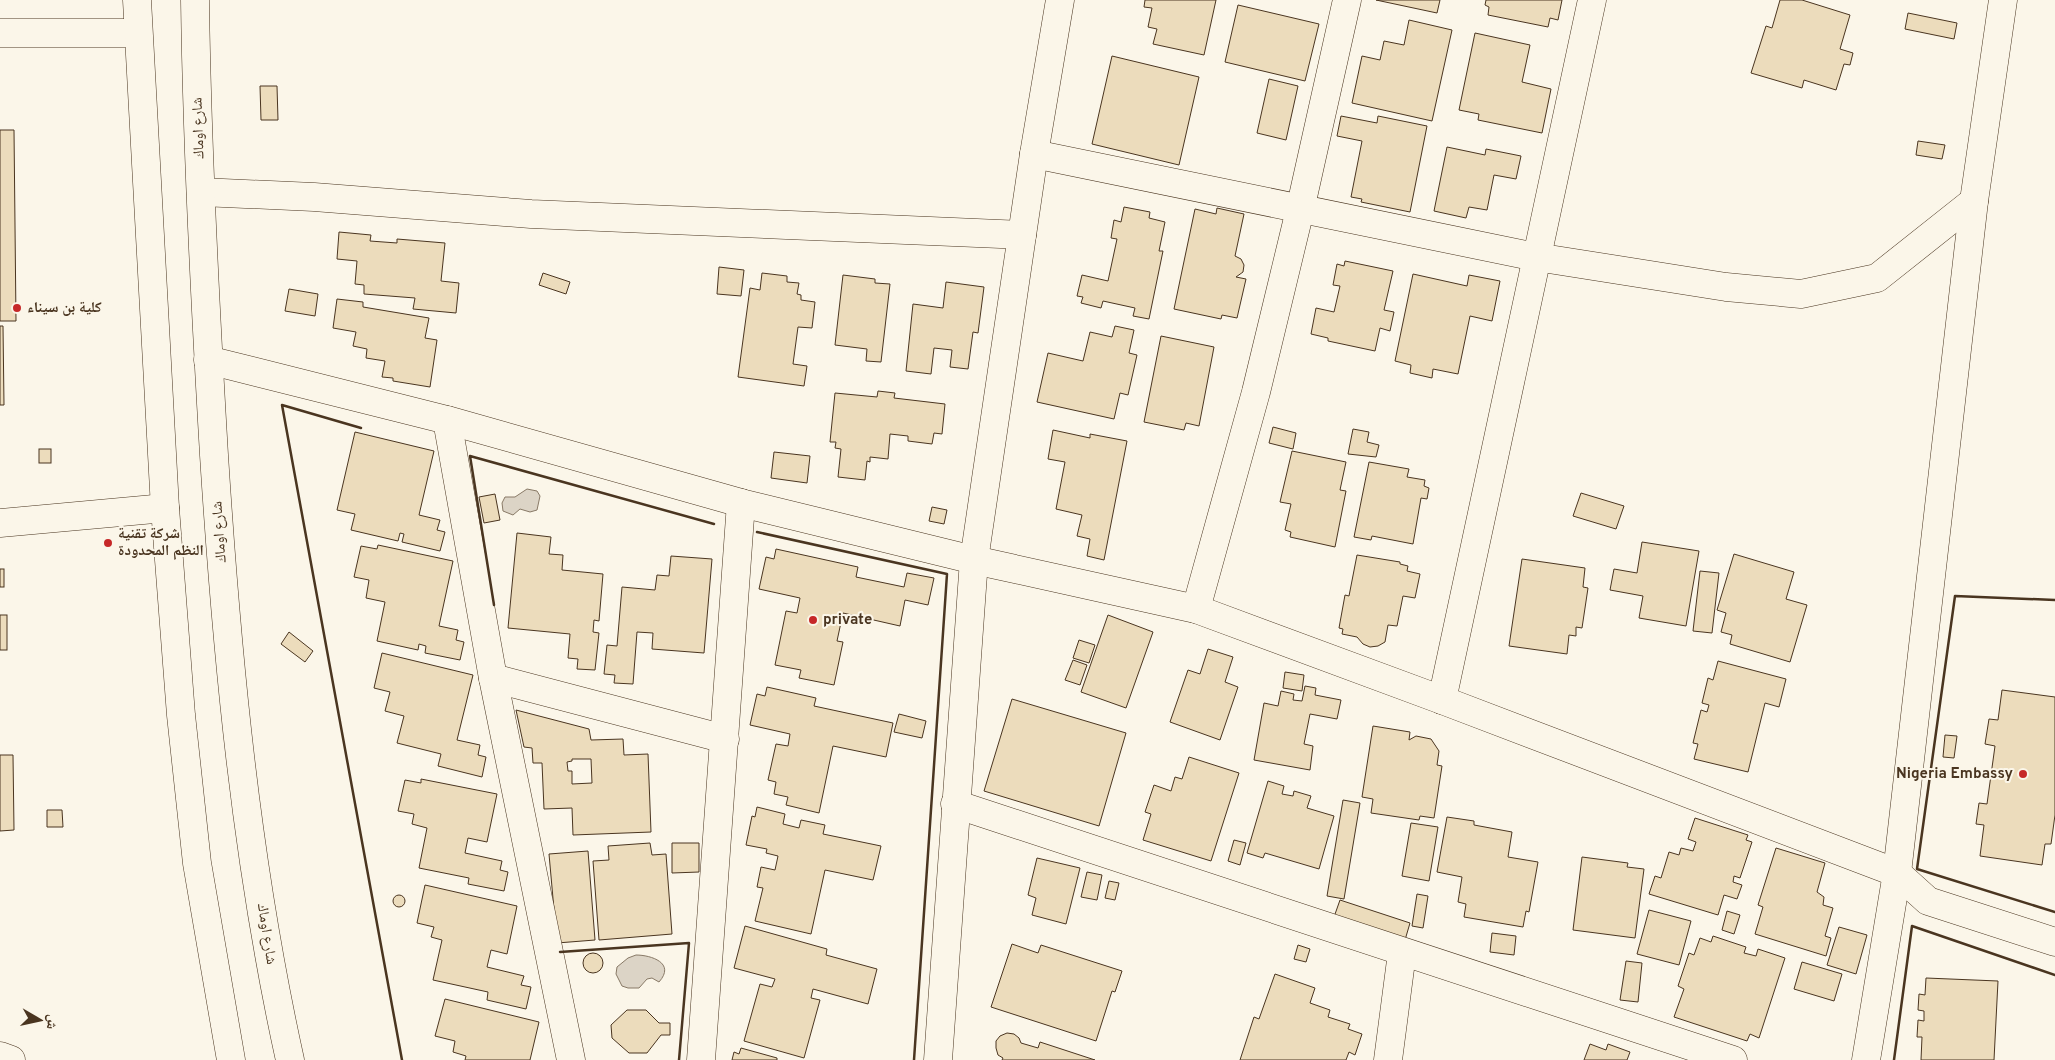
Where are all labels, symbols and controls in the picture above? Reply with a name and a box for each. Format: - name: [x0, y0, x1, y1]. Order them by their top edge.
- street label: شارع اوماك: [188, 97, 210, 159]
- place label: كلية بن سيناء: [27, 299, 102, 318]
- marker: كلية بن سيناء: [11, 302, 23, 314]
- street label: شارع اوماك: [208, 500, 232, 563]
- place label: شركة تقنية النظم المحدودة: [118, 525, 204, 561]
- marker: شركة تقنية النظم المحدودة: [102, 537, 114, 549]
- place label: private: [823, 611, 872, 630]
- marker: private: [807, 614, 819, 626]
- place label: Nigeria Embassy: [1896, 765, 2013, 784]
- marker: Nigeria Embassy: [2017, 768, 2029, 780]
- street label: شارع اوماك: [252, 902, 280, 966]
- north arrow: [15, 995, 65, 1045]
- text: ش: [42, 1013, 61, 1031]

